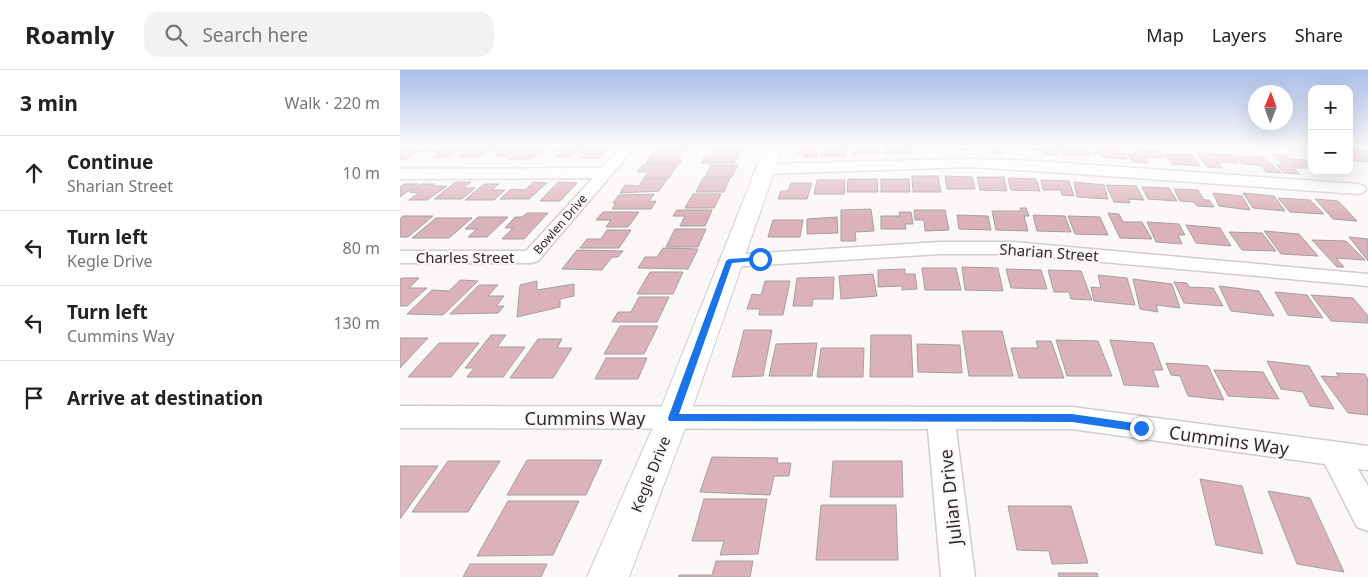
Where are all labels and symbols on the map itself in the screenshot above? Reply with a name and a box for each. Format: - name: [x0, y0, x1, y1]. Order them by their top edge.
- north arrow: [1248, 85, 1293, 130]
- street label: Bowlen Drive: [529, 190, 591, 258]
- street label: Sharian Street: [999, 239, 1100, 265]
- street label: Charles Street: [416, 247, 515, 267]
- route start: [749, 248, 772, 271]
- street label: Cummins Way: [525, 406, 646, 430]
- route end: [1130, 417, 1153, 440]
- street label: Cummins Way: [1167, 420, 1291, 460]
- street label: Kegle Drive: [626, 433, 674, 515]
- street label: Julian Drive: [933, 448, 967, 548]

